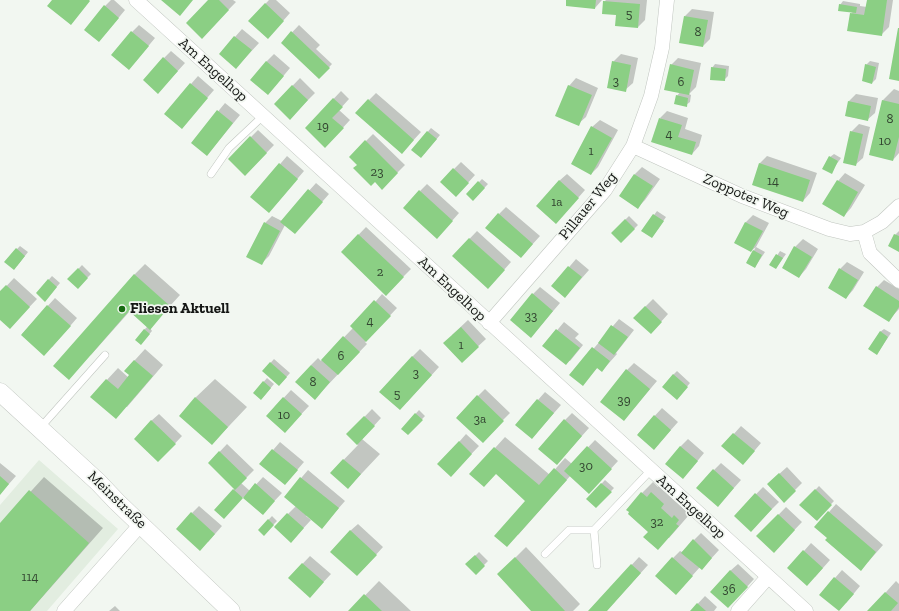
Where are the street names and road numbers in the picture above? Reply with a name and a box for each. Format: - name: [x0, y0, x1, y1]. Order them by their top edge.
- street label: Am Engelhop: [175, 34, 251, 106]
- street label: Pillauer Weg: [555, 169, 621, 243]
- street label: Zoppoter Weg: [700, 170, 792, 222]
- street label: Am Engelhop: [414, 253, 490, 325]
- street label: Meinstraße: [84, 467, 150, 533]
- street label: Am Engelhop: [653, 471, 729, 543]

